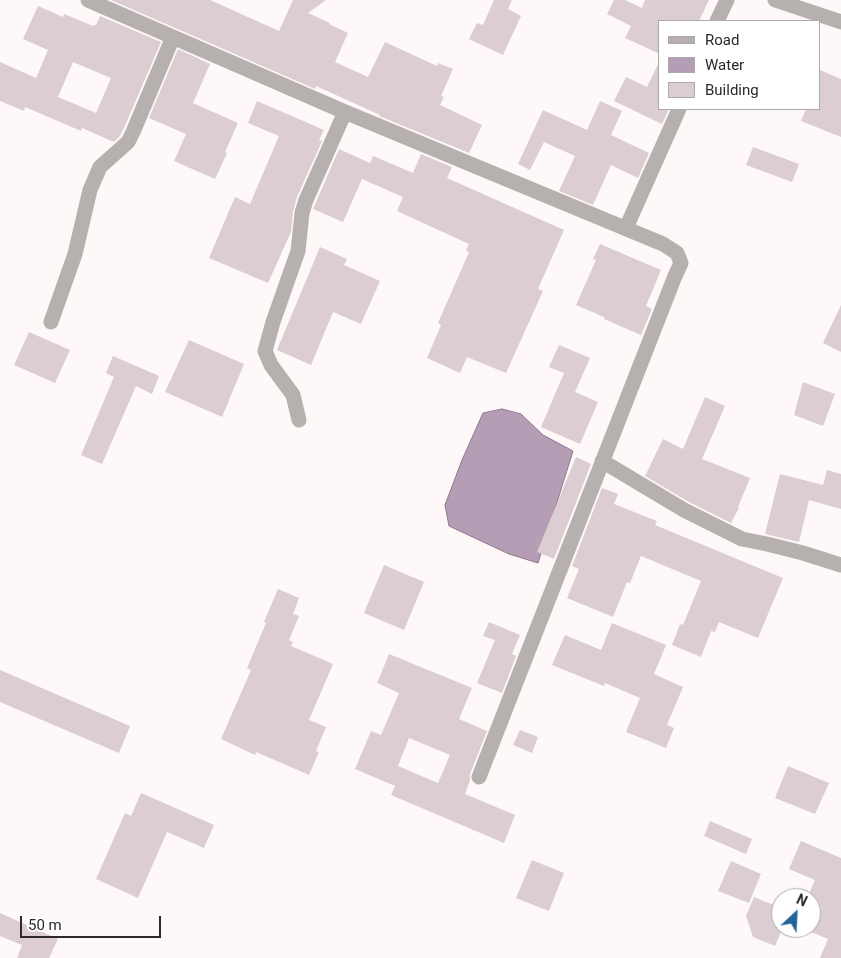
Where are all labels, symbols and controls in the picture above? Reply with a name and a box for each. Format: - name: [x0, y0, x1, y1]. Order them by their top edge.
- legend: [658, 20, 821, 110]
- text: Road: [705, 31, 739, 49]
- text: Water: [705, 56, 744, 74]
- text: Building: [705, 81, 759, 99]
- north arrow: [771, 888, 821, 938]
- text: N: [794, 891, 810, 910]
- scale bar: [22, 906, 164, 938]
- text: 50 m: [28, 916, 62, 934]

